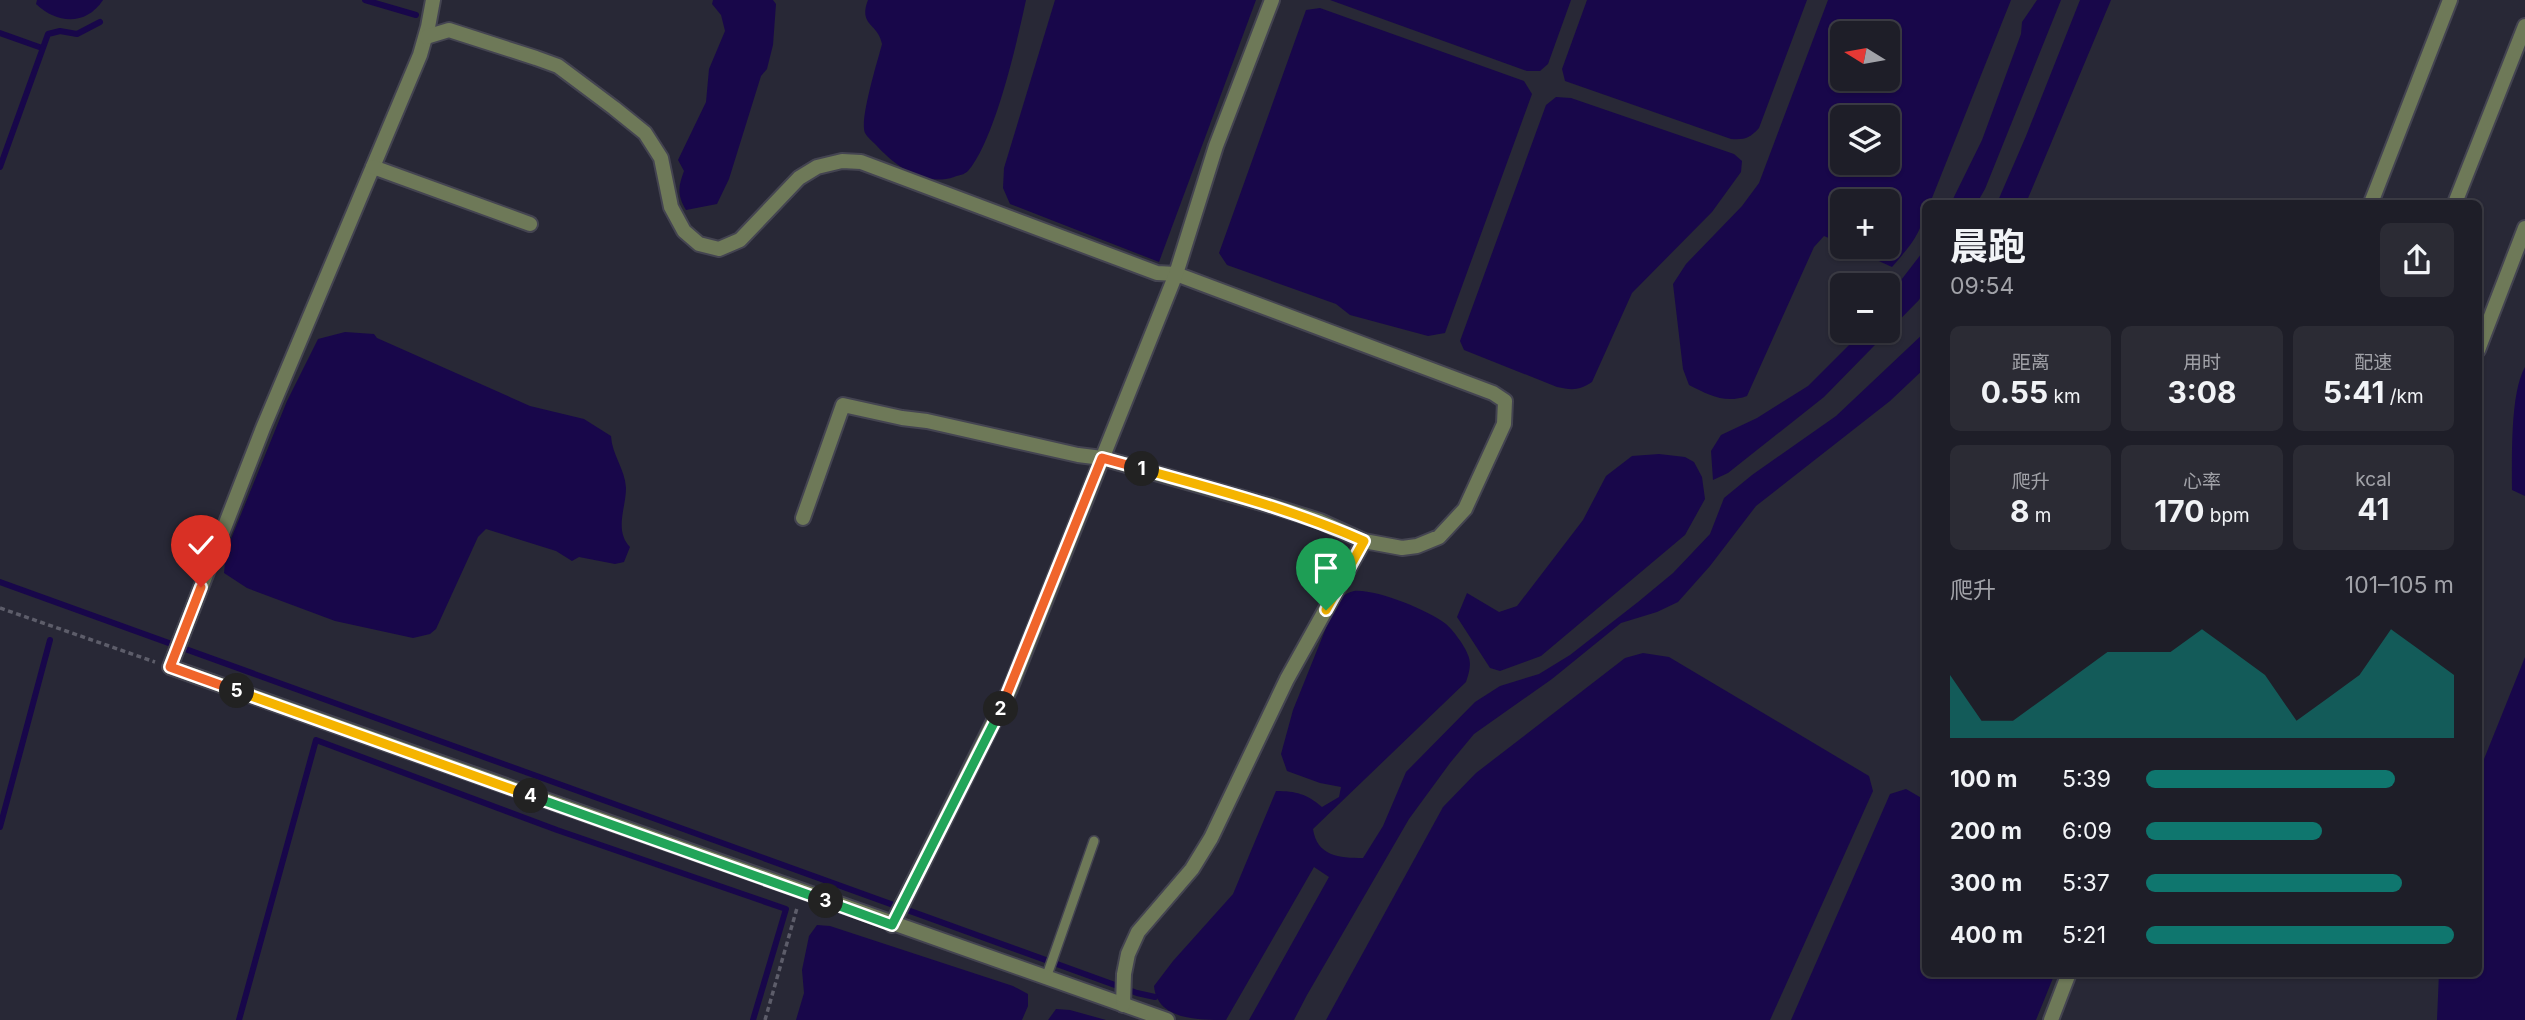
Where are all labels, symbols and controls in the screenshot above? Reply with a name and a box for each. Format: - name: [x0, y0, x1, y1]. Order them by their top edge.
- north arrow: [1830, 21, 1900, 91]
- map controls: [1830, 21, 1900, 343]
- button: layers: [1830, 105, 1900, 175]
- button: +: [1830, 189, 1900, 259]
- text: 晨跑: [1950, 223, 2026, 269]
- button: share: [2380, 223, 2454, 297]
- text: 09:54: [1950, 272, 2014, 300]
- button: −: [1830, 273, 1900, 343]
- text: 距离: [2012, 351, 2050, 374]
- text: 用时: [2183, 351, 2221, 374]
- text: 配速: [2354, 351, 2392, 374]
- text: 0.55: [1981, 374, 2048, 410]
- text: 3:08: [2167, 374, 2237, 410]
- text: 5:41: [2323, 374, 2384, 410]
- text: km: [2048, 385, 2081, 408]
- text: /km: [2384, 385, 2424, 408]
- pin: 1: [1124, 452, 1160, 486]
- text: 1: [1137, 457, 1146, 480]
- text: kcal: [2355, 468, 2391, 491]
- text: 爬升: [2012, 470, 2050, 493]
- text: 心率: [2183, 470, 2221, 493]
- text: 41: [2357, 491, 2389, 527]
- text: 8: [2010, 493, 2029, 529]
- text: 170: [2154, 493, 2204, 529]
- text: m: [2029, 504, 2051, 527]
- text: bpm: [2204, 504, 2250, 527]
- pin: [171, 515, 231, 587]
- icon: check: [182, 526, 220, 564]
- pin: [1296, 538, 1356, 610]
- icon: arrive: [1307, 549, 1345, 587]
- text: 101–105 m: [2345, 571, 2454, 599]
- text: 爬升: [1950, 576, 1996, 604]
- pin: 5: [219, 674, 254, 708]
- text: 5: [230, 679, 243, 702]
- pin: 2: [984, 692, 1018, 726]
- text: 2: [995, 697, 1006, 720]
- text: 100 m: [1950, 765, 2017, 793]
- text: 5:39: [2062, 765, 2111, 793]
- pin: 4: [514, 778, 548, 814]
- text: 4: [524, 784, 537, 807]
- text: 200 m: [1950, 817, 2022, 845]
- text: 6:09: [2062, 817, 2112, 845]
- text: 300 m: [1950, 869, 2022, 897]
- text: 5:37: [2062, 869, 2110, 897]
- pin: 3: [808, 884, 844, 918]
- text: 3: [819, 889, 832, 912]
- text: 400 m: [1950, 921, 2023, 949]
- text: 5:21: [2062, 921, 2106, 949]

